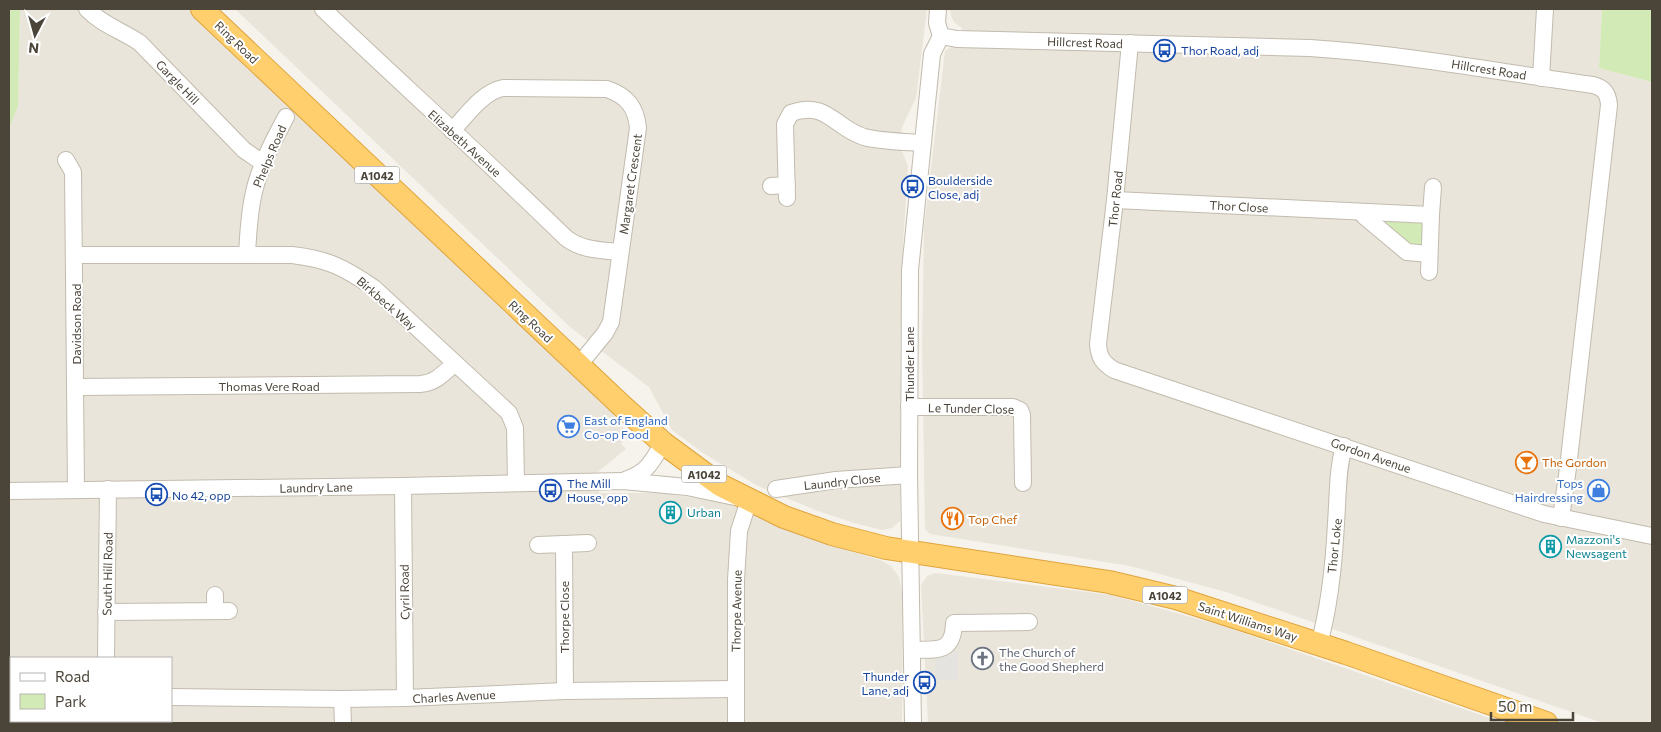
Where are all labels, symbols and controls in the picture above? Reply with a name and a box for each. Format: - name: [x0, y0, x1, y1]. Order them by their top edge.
- north arrow: [10, 10, 60, 60]
- street label: Ring Road: [212, 18, 262, 66]
- street label: Hillcrest Road: [1047, 34, 1123, 50]
- bus stop icon: Thor Road, adj: [1153, 38, 1177, 62]
- text: N: [27, 39, 40, 57]
- place label: Thor Road, adj: [1181, 43, 1259, 57]
- street label: Hillcrest Road: [1451, 56, 1528, 82]
- street label: Gargle Hill: [153, 57, 203, 107]
- street label: Elizabeth Avenue: [426, 107, 504, 179]
- street label: Phelps Road: [250, 123, 288, 189]
- street label: Margaret Crescent: [616, 133, 644, 235]
- road number: A1042: [354, 166, 400, 184]
- street label: Thor Road: [1105, 170, 1125, 228]
- place label: Boulderside Close, adj: [928, 173, 992, 201]
- bus stop icon: Boulderside Close, adj: [900, 175, 924, 199]
- street label: Thor Close: [1209, 197, 1269, 215]
- street label: Birkbeck Way: [354, 273, 420, 333]
- street label: Davidson Road: [69, 283, 83, 364]
- street label: Ring Road: [506, 297, 556, 345]
- street label: Thunder Lane: [902, 327, 916, 401]
- street label: Thomas Vere Road: [218, 379, 320, 393]
- street label: Le Tunder Close: [928, 400, 1014, 416]
- place label: East of England Co-op Food: [584, 413, 668, 441]
- supermarket icon: East of England Co-op Food: [556, 415, 580, 439]
- street label: Gordon Avenue: [1329, 435, 1413, 475]
- bar icon: The Gordon: [1514, 450, 1538, 474]
- place label: The Gordon: [1542, 455, 1607, 469]
- road number: A1042: [682, 466, 726, 482]
- street label: Laundry Close: [803, 470, 881, 492]
- place label: The Mill House, opp: [567, 476, 628, 504]
- place label: Tops Hairdressing: [1515, 476, 1583, 504]
- bus stop icon: The Mill House, opp: [539, 478, 563, 502]
- shop icon: Tops Hairdressing: [1587, 478, 1611, 502]
- street label: Laundry Lane: [279, 479, 353, 495]
- bus stop icon: No 42, opp: [144, 483, 168, 507]
- place label: No 42, opp: [172, 488, 231, 502]
- building icon: Urban: [659, 500, 683, 524]
- place label: Urban: [687, 505, 721, 519]
- restaurant icon: Top Chef: [940, 507, 964, 531]
- place label: Top Chef: [968, 512, 1018, 526]
- street label: Thor Loke: [1324, 518, 1344, 574]
- street label: South Hill Road: [99, 532, 115, 616]
- place label: Mazzoni's Newsagent: [1566, 532, 1627, 560]
- building icon: Mazzoni's Newsagent: [1538, 534, 1562, 558]
- street label: Cyril Road: [397, 564, 411, 620]
- street label: Thorpe Avenue: [728, 570, 744, 652]
- street label: Thorpe Close: [557, 581, 571, 653]
- road number: A1042: [1142, 586, 1188, 604]
- street label: Saint Williams Way: [1197, 598, 1299, 644]
- place label: The Church of the Good Shepherd: [999, 645, 1104, 673]
- church icon: The Church of the Good Shepherd: [971, 647, 995, 671]
- legend: [10, 657, 172, 722]
- text: Road: [55, 667, 90, 685]
- place label: Thunder Lane, adj: [861, 669, 909, 697]
- bus stop icon: Thunder Lane, adj: [913, 671, 937, 695]
- street label: Charles Avenue: [412, 687, 496, 705]
- scale bar: [1491, 690, 1574, 722]
- text: Park: [55, 692, 86, 710]
- text: 50 m: [1498, 697, 1532, 715]

